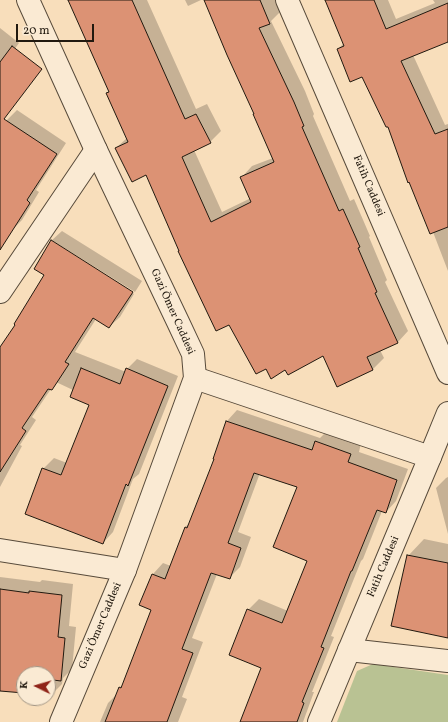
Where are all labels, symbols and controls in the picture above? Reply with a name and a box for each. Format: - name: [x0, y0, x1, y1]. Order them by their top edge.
- scale bar: [18, 16, 96, 42]
- text: 20 m: [23, 23, 50, 39]
- street label: Fatih Caddesi: [349, 153, 387, 219]
- street label: Gazi Ömer Caddesi: [147, 267, 197, 357]
- street label: Fatih Caddesi: [365, 534, 403, 600]
- street label: Gazi Ömer Caddesi: [77, 581, 125, 671]
- north arrow: [16, 666, 56, 706]
- text: K: [17, 680, 32, 690]

